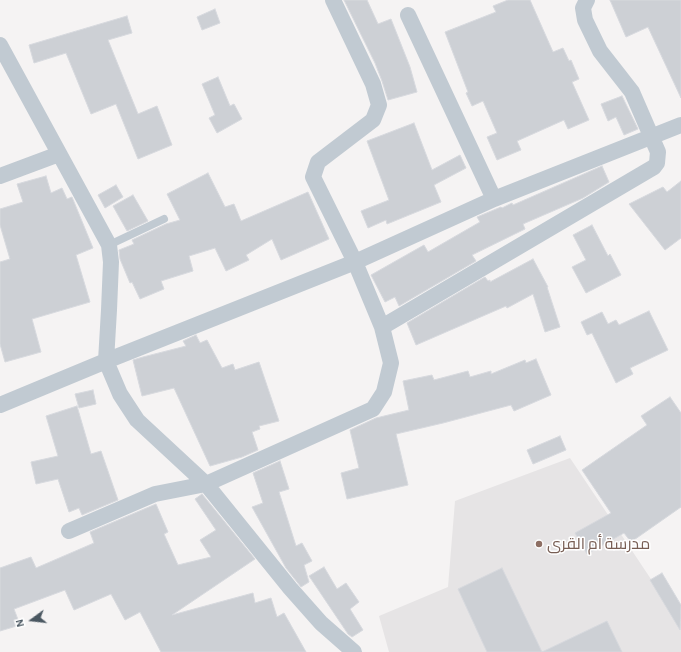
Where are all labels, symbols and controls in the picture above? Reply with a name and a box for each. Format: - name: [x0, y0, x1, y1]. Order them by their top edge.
- place label: مدرسة أم القرى: [547, 534, 650, 554]
- marker: مدرسة أم القرى: [534, 539, 544, 549]
- north arrow: [12, 600, 52, 640]
- text: N: [14, 618, 26, 628]

